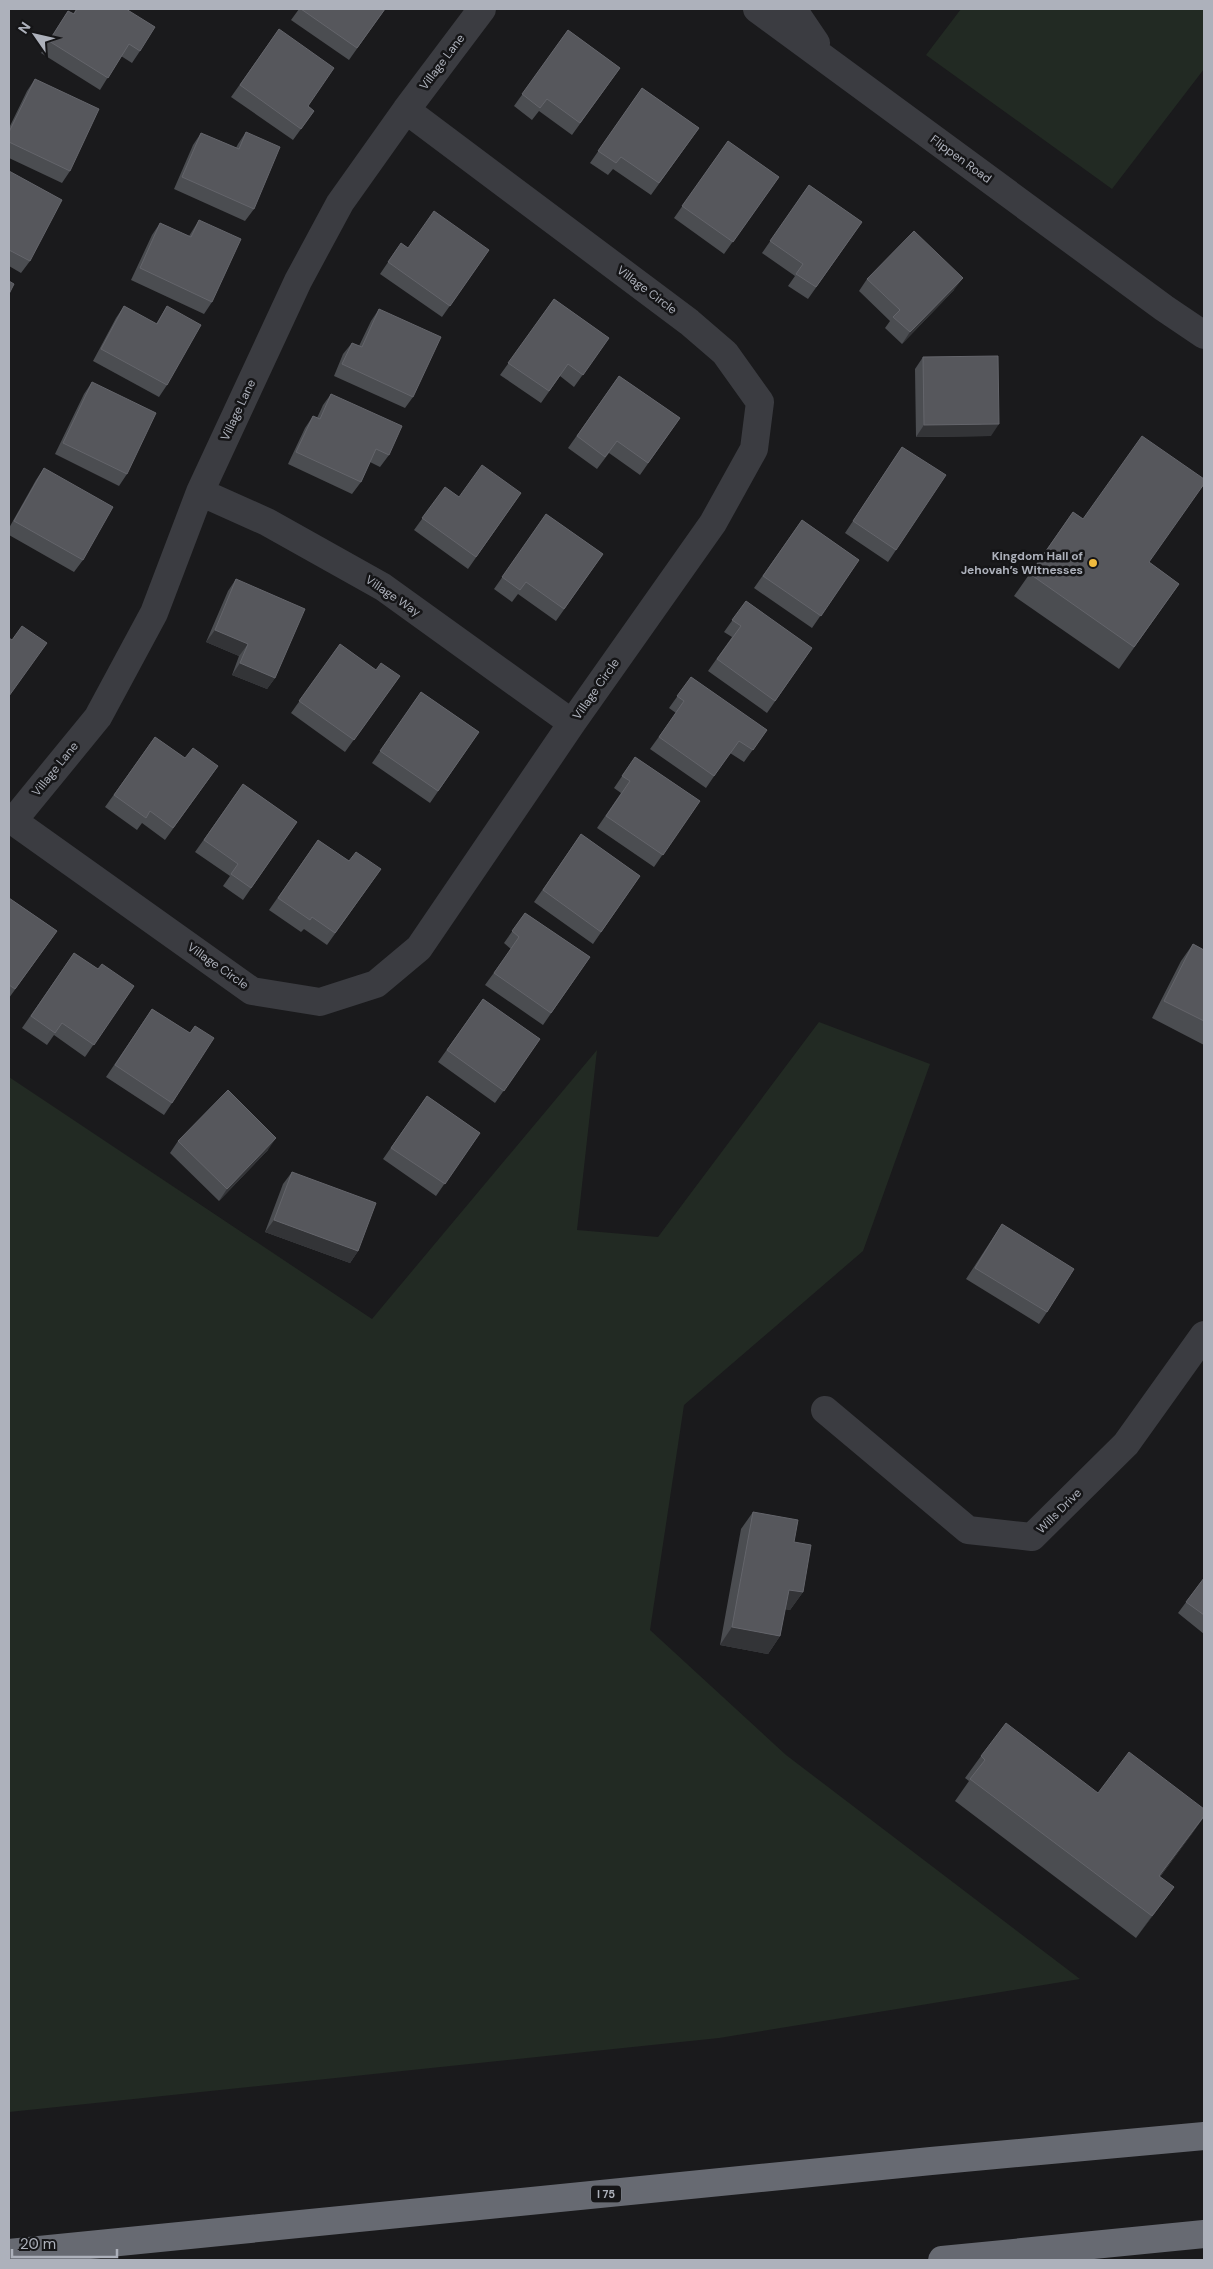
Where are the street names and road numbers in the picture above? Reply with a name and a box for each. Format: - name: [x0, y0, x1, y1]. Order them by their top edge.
- street label: Village Lane: [416, 31, 468, 93]
- street label: Flippen Road: [927, 131, 995, 187]
- street label: Village Circle: [614, 262, 680, 318]
- street label: Village Lane: [217, 377, 259, 443]
- street label: Village Way: [362, 572, 424, 621]
- street label: Village Circle: [569, 655, 623, 723]
- street label: Village Lane: [28, 738, 82, 800]
- street label: Village Circle: [184, 939, 252, 993]
- street label: Wills Drive: [1033, 1485, 1085, 1537]
- road number: I 75: [591, 2186, 621, 2202]

